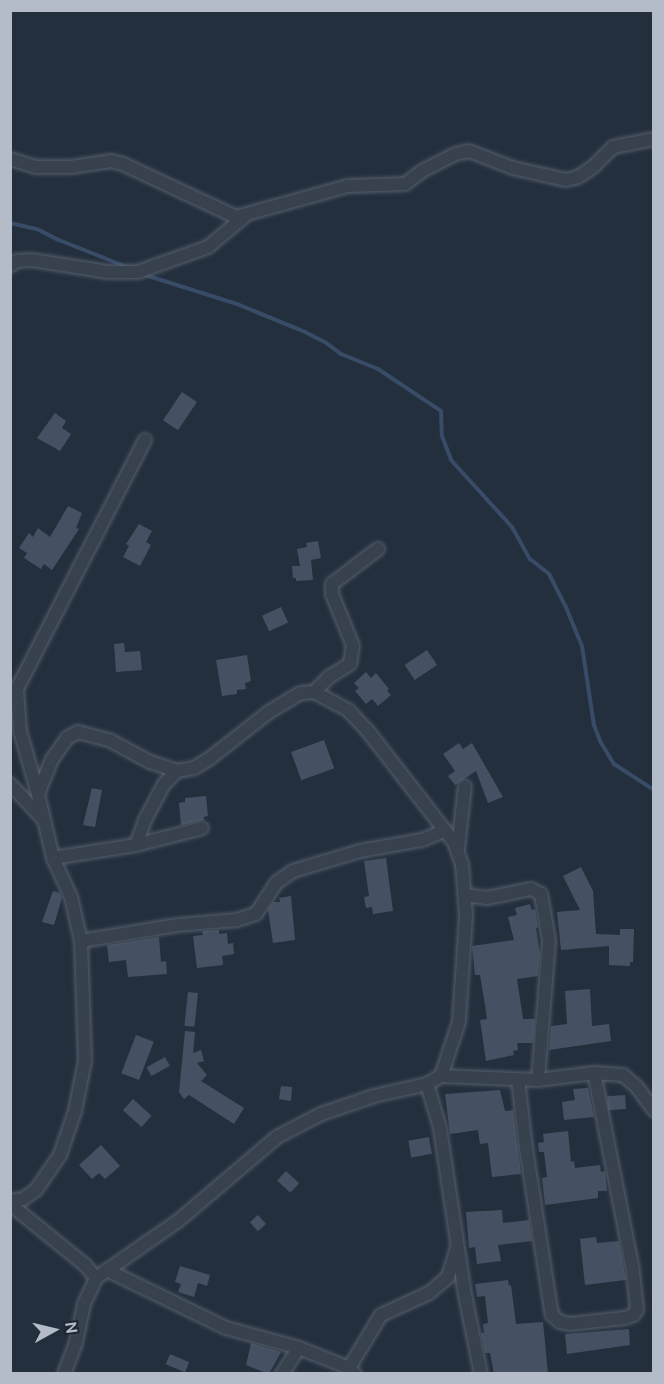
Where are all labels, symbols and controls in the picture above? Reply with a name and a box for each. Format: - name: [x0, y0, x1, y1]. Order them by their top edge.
- north arrow: [24, 1300, 84, 1360]
- text: N: [62, 1320, 82, 1335]

